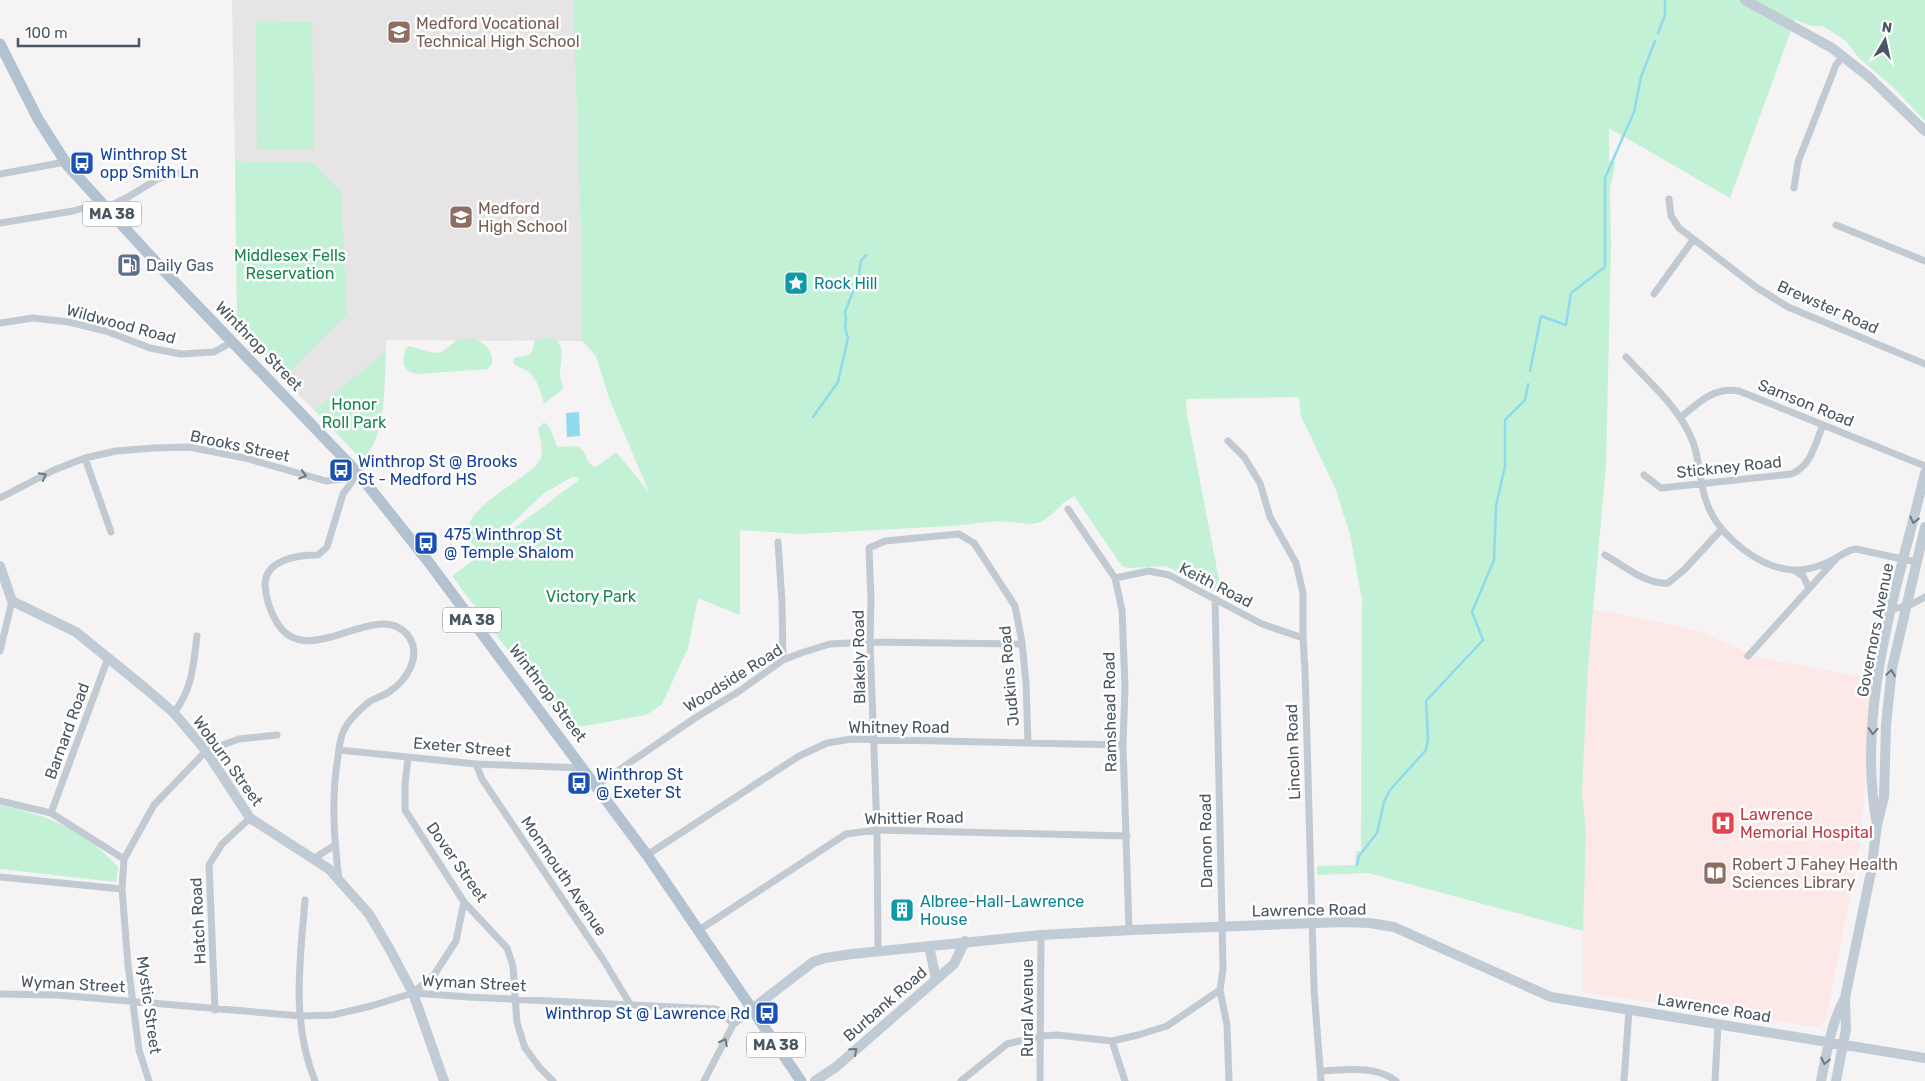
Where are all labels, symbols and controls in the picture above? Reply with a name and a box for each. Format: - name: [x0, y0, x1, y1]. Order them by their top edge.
- place label: Medford Vocational Technical High School: [416, 14, 580, 51]
- scale bar: [18, 15, 139, 47]
- north arrow: [1860, 15, 1910, 65]
- text: N: [1881, 18, 1893, 37]
- school or university icon: Medford Vocational Technical High School: [386, 19, 412, 45]
- text: 100 m: [25, 24, 67, 42]
- place label: Winthrop St opp Smith Ln: [100, 145, 199, 182]
- bus stop icon: Winthrop St opp Smith Ln: [69, 150, 95, 176]
- place label: Medford High School: [478, 199, 567, 236]
- road number: MA 38: [83, 202, 141, 226]
- school or university icon: Medford High School: [448, 204, 474, 230]
- park label: Middlesex Fells Reservation: [234, 246, 346, 283]
- fuel station icon: Daily Gas: [116, 252, 142, 278]
- place label: Daily Gas: [146, 256, 214, 275]
- place icon: Rock Hill: [783, 270, 809, 296]
- place label: Rock Hill: [814, 274, 878, 293]
- street label: Brewster Road: [1774, 276, 1882, 338]
- street label: Winthrop Street: [211, 297, 307, 395]
- street label: Wildwood Road: [64, 300, 178, 348]
- street label: Samson Road: [1755, 375, 1857, 431]
- park label: Honor Roll Park: [322, 395, 387, 432]
- street label: Brooks Street: [188, 426, 292, 466]
- place label: Winthrop St @ Brooks St - Medford HS: [358, 452, 517, 489]
- street label: Stickney Road: [1675, 452, 1783, 482]
- bus stop icon: Winthrop St @ Brooks St - Medford HS: [328, 457, 354, 483]
- one-way arrow: [298, 469, 306, 479]
- one-way arrow: [38, 472, 47, 482]
- one-way arrow: [1909, 515, 1919, 523]
- place label: 475 Winthrop St @ Temple Shalom: [444, 525, 574, 562]
- bus stop icon: 475 Winthrop St @ Temple Shalom: [413, 530, 439, 556]
- street label: Keith Road: [1176, 558, 1256, 612]
- street label: Governors Avenue: [1853, 561, 1897, 699]
- park label: Victory Park: [546, 587, 637, 606]
- road number: MA 38: [443, 608, 501, 632]
- street label: Blakely Road: [849, 610, 869, 704]
- street label: Judkins Road: [995, 625, 1023, 727]
- street label: Woodside Road: [680, 640, 786, 716]
- street label: Winthrop Street: [505, 641, 591, 745]
- street label: Ramshead Road: [1099, 652, 1121, 772]
- one-way arrow: [1885, 668, 1896, 676]
- street label: Barnard Road: [41, 680, 93, 782]
- street label: Lincoln Road: [1282, 704, 1304, 800]
- street label: Woburn Street: [189, 712, 267, 810]
- street label: Whitney Road: [848, 718, 950, 737]
- one-way arrow: [1867, 727, 1878, 735]
- street label: Exeter Street: [412, 733, 512, 761]
- place label: Winthrop St @ Exeter St: [596, 765, 683, 802]
- bus stop icon: Winthrop St @ Exeter St: [566, 770, 592, 796]
- street label: Damon Road: [1196, 793, 1216, 889]
- place label: Lawrence Memorial Hospital: [1740, 805, 1873, 842]
- street label: Whittier Road: [864, 808, 964, 828]
- hospital icon: Lawrence Memorial Hospital: [1710, 810, 1736, 836]
- street label: Monmouth Avenue: [517, 813, 611, 939]
- street label: Dover Street: [422, 818, 492, 906]
- place label: Robert J Fahey Health Sciences Library: [1732, 855, 1898, 892]
- library icon: Robert J Fahey Health Sciences Library: [1702, 860, 1728, 886]
- street label: Hatch Road: [186, 877, 210, 965]
- place label: Albree-Hall-Lawrence House: [920, 892, 1084, 929]
- building icon: Albree-Hall-Lawrence House: [889, 897, 915, 923]
- street label: Lawrence Road: [1251, 899, 1367, 921]
- street label: Mystic Street: [133, 955, 165, 1055]
- street label: Rural Avenue: [1018, 959, 1037, 1057]
- street label: Burbank Road: [839, 963, 931, 1045]
- street label: Wyman Street: [421, 971, 527, 995]
- street label: Wyman Street: [20, 972, 126, 996]
- street label: Lawrence Road: [1656, 990, 1772, 1026]
- bus stop icon: Winthrop St @ Lawrence Rd: [754, 1000, 780, 1026]
- place label: Winthrop St @ Lawrence Rd: [545, 1004, 750, 1023]
- road number: MA 38: [747, 1032, 805, 1058]
- one-way arrow: [718, 1038, 728, 1047]
- one-way arrow: [848, 1048, 857, 1057]
- one-way arrow: [1820, 1056, 1831, 1065]

